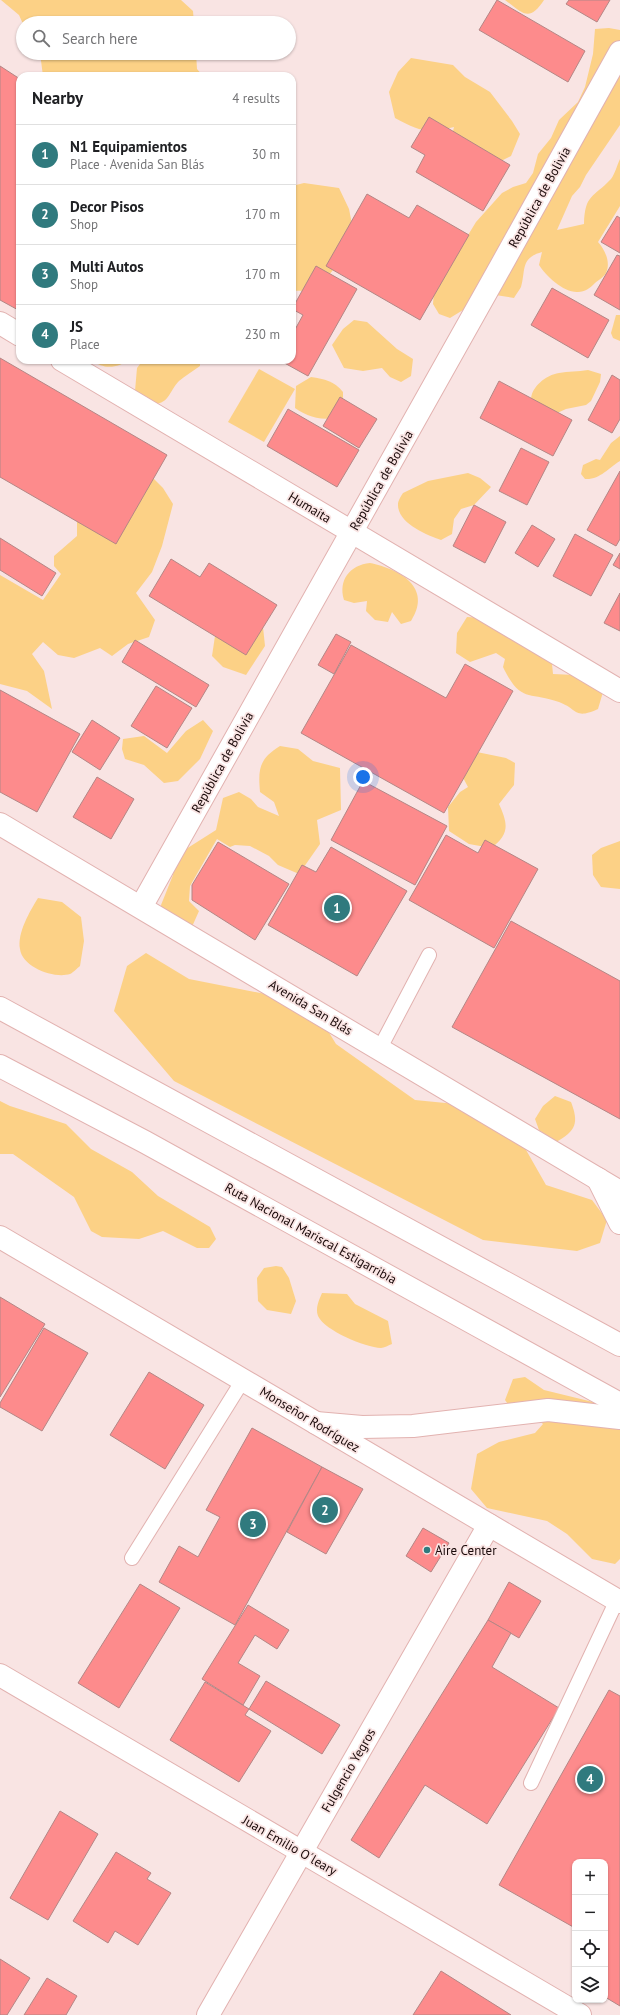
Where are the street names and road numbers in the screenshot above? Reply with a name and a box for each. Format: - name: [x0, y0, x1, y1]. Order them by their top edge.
- street label: República de Bolivia: [505, 144, 574, 251]
- street label: República de Bolivia: [346, 427, 417, 533]
- street label: Humaita: [285, 488, 334, 527]
- street label: República de Bolivia: [188, 709, 257, 816]
- street label: Avenida San Blás: [266, 976, 356, 1039]
- street label: Ruta Nacional Mariscal Estigarribia: [222, 1179, 400, 1288]
- street label: Monseñor Rodríguez: [257, 1383, 363, 1456]
- street label: Fulgencio Yegros: [318, 1725, 379, 1815]
- street label: Juan Emilio O´leary: [239, 1811, 340, 1879]

